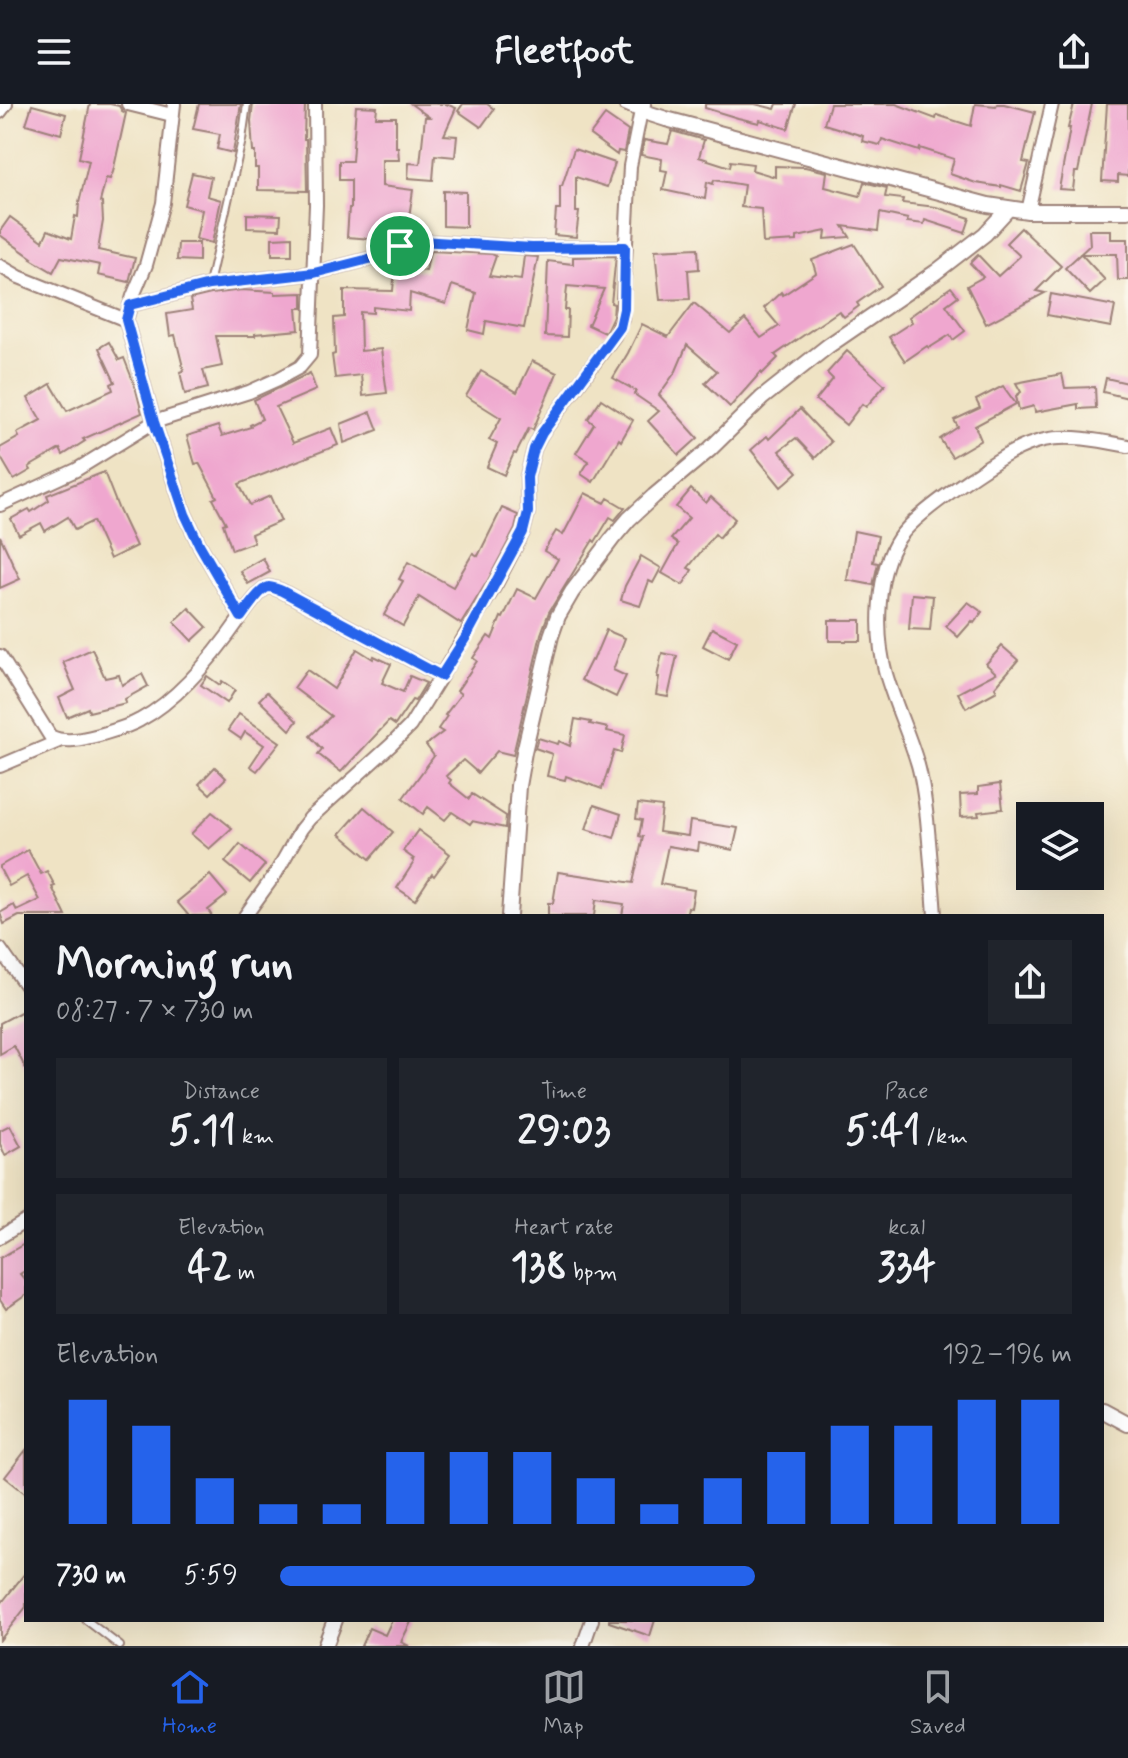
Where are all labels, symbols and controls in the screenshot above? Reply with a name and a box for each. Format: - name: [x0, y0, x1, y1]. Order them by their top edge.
- text: Fleetfoot: [494, 29, 634, 76]
- icon: menu: [32, 30, 76, 74]
- icon: share: [1052, 30, 1096, 74]
- pin: [366, 212, 434, 280]
- icon: arrive: [378, 224, 422, 268]
- map controls: [1016, 802, 1104, 890]
- button: layers: [1016, 802, 1104, 890]
- text: Morning run: [56, 936, 293, 994]
- button: share: [988, 940, 1072, 1024]
- text: 08:27 · 7 × 730 m: [56, 995, 253, 1029]
- text: Distance: [183, 1078, 260, 1106]
- text: Time: [541, 1078, 587, 1106]
- text: Pace: [885, 1078, 929, 1106]
- text: 5.11: [169, 1106, 236, 1158]
- text: 29:03: [517, 1106, 611, 1158]
- text: 5:41: [845, 1106, 920, 1158]
- text: km: [236, 1123, 274, 1151]
- text: /km: [920, 1123, 968, 1151]
- text: Elevation: [178, 1214, 265, 1242]
- text: Heart rate: [515, 1214, 613, 1242]
- text: kcal: [888, 1214, 925, 1242]
- text: 42: [187, 1242, 232, 1294]
- text: 138: [511, 1242, 567, 1294]
- text: 334: [877, 1242, 936, 1294]
- text: m: [232, 1259, 255, 1287]
- text: bpm: [567, 1259, 617, 1287]
- text: Elevation: [56, 1338, 158, 1372]
- text: 192–196 m: [942, 1338, 1072, 1372]
- text: 730 m: [56, 1559, 126, 1593]
- text: 5:59: [184, 1559, 238, 1593]
- tab: Home: [162, 1665, 217, 1741]
- tab: Map: [542, 1665, 586, 1741]
- tab: Saved: [910, 1665, 966, 1741]

